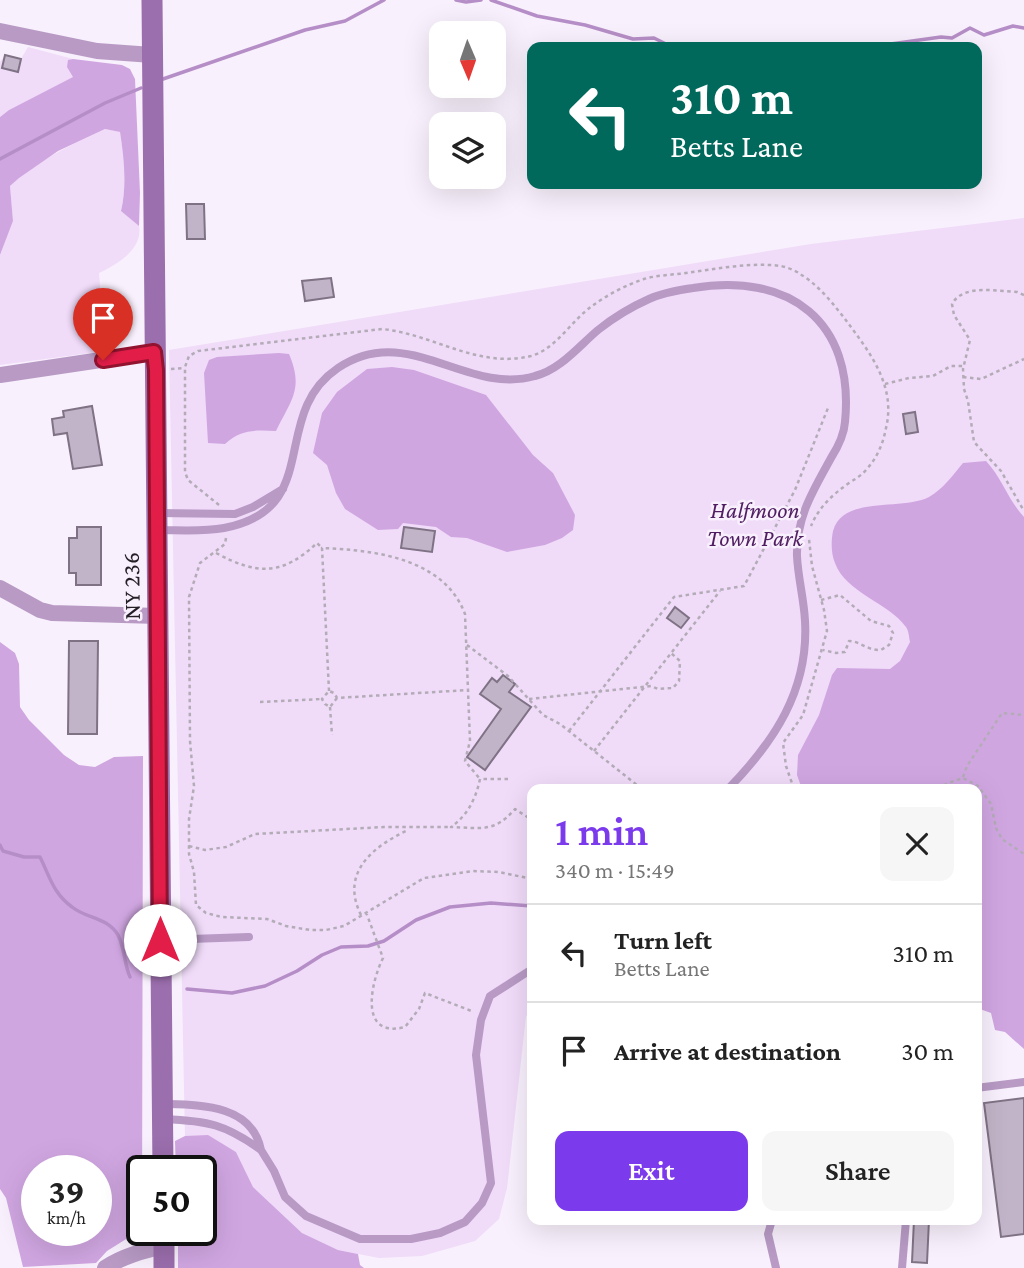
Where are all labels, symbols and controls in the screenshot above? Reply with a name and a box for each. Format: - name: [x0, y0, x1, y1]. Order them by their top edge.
- north arrow: [429, 21, 506, 98]
- map controls: [429, 21, 506, 189]
- icon: left: [555, 70, 646, 161]
- text: 310 m: [670, 70, 793, 125]
- button: layers: [429, 112, 506, 189]
- text: Betts Lane: [670, 128, 803, 164]
- pin: [73, 288, 133, 360]
- icon: arrive: [84, 299, 122, 337]
- park label: Halfmoon Town Park: [707, 496, 804, 551]
- street label: NY 236: [117, 552, 145, 620]
- text: 1 min: [555, 807, 648, 854]
- button: close: [880, 807, 954, 881]
- text: 340 m · 15:49: [555, 857, 675, 883]
- position arrow: [123, 903, 197, 977]
- text: Turn left: [614, 926, 712, 955]
- icon: left: [555, 934, 593, 972]
- text: 310 m: [893, 939, 954, 968]
- text: Betts Lane: [614, 955, 710, 981]
- icon: arrive: [555, 1032, 593, 1070]
- text: Arrive at destination: [614, 1037, 841, 1066]
- text: 30 m: [901, 1037, 954, 1066]
- button: Exit: [555, 1131, 748, 1211]
- button: Share: [762, 1131, 954, 1211]
- speed limit sign: 50: [126, 1155, 217, 1246]
- text: 39: [48, 1172, 85, 1211]
- text: km/h: [47, 1208, 86, 1228]

